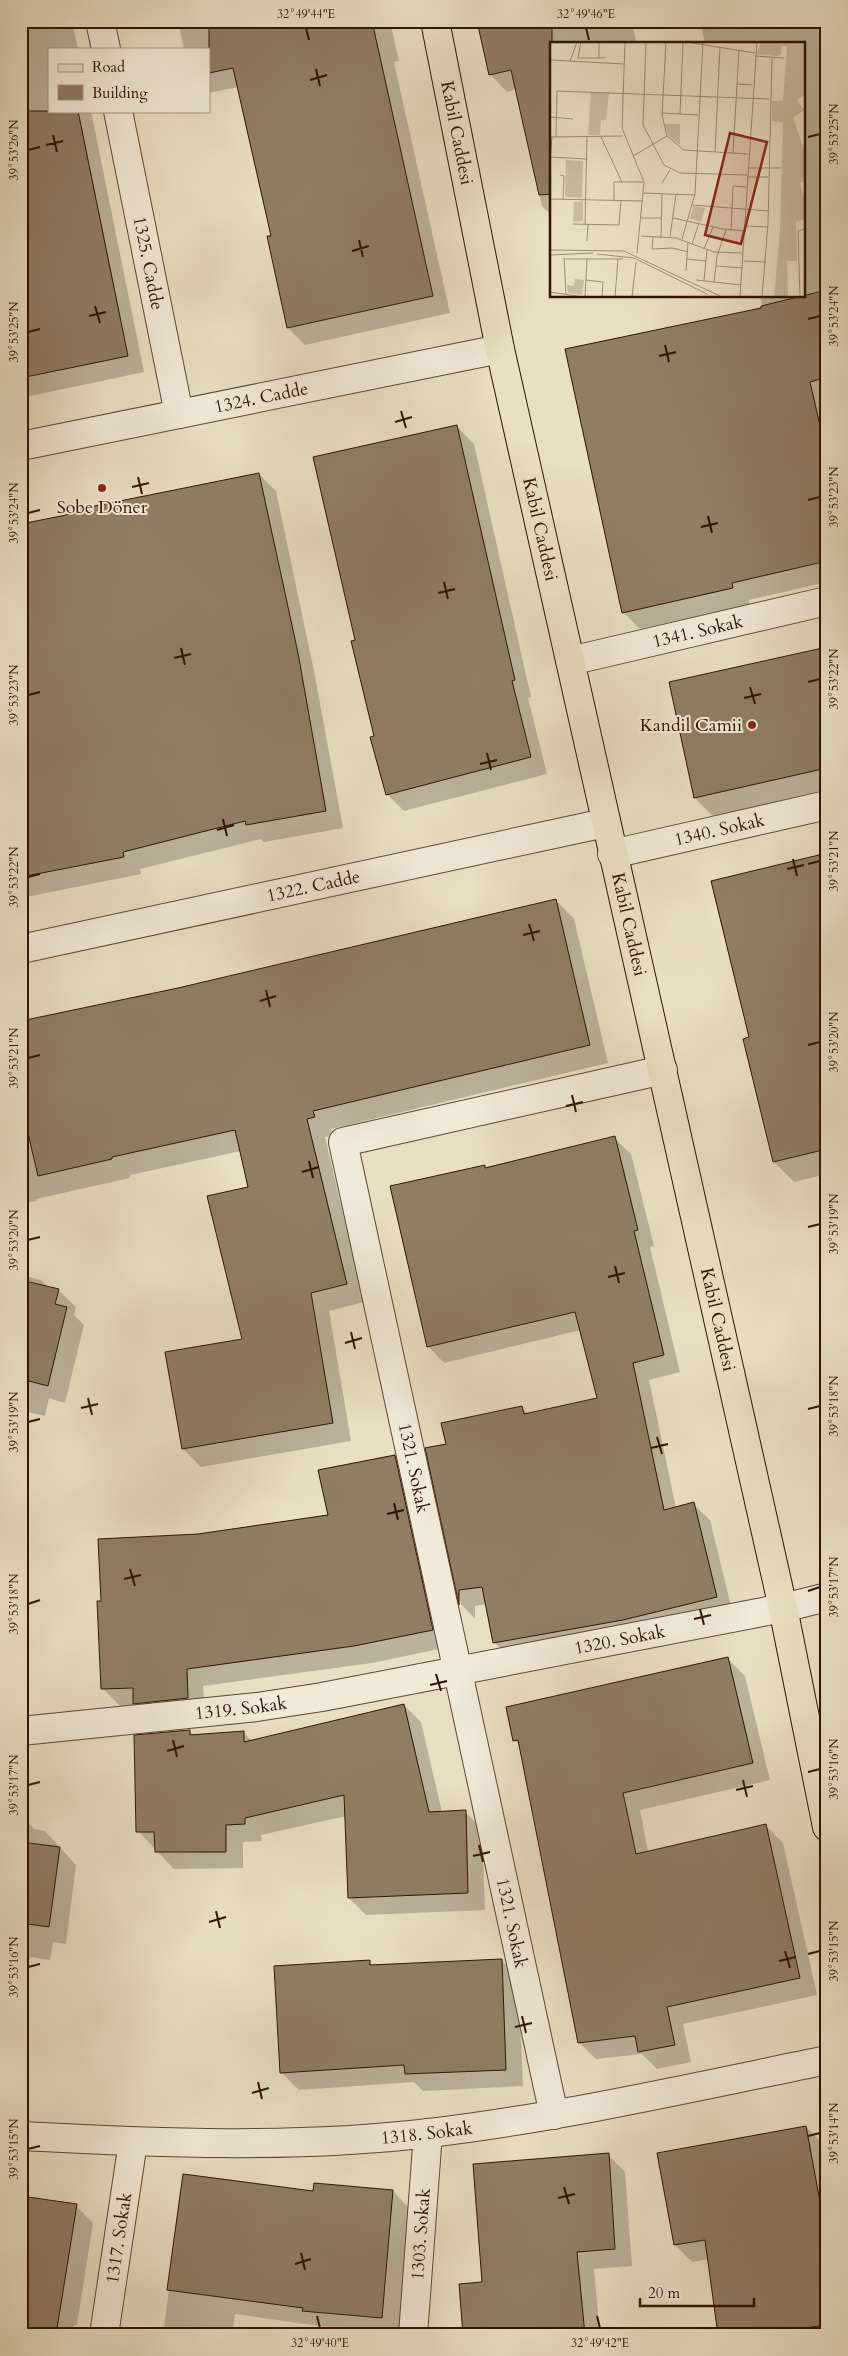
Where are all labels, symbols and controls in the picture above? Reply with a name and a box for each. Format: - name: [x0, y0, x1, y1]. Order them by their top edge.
- text: 32°49'44"E: [277, 6, 335, 22]
- text: 32°49'46"E: [557, 6, 615, 22]
- inset map: [550, 42, 806, 298]
- legend: [48, 48, 210, 112]
- text: Road: [92, 57, 125, 77]
- street label: Kabil Caddesi: [434, 79, 479, 187]
- text: Building: [92, 83, 148, 103]
- text: 39°53'25"N: [826, 103, 842, 164]
- text: 39°53'26"N: [6, 119, 22, 180]
- street label: 1325. Cadde: [126, 214, 170, 312]
- text: 39°53'24"N: [826, 285, 842, 346]
- text: 39°53'25"N: [6, 301, 22, 362]
- street label: 1324. Cadde: [212, 376, 310, 420]
- text: 39°53'23"N: [826, 466, 842, 527]
- street label: Kabil Caddesi: [516, 475, 564, 583]
- text: 39°53'24"N: [6, 482, 22, 543]
- marker: Sobe Döner: [96, 482, 108, 494]
- place label: Sobe Döner: [57, 495, 148, 520]
- street label: 1341. Sokak: [650, 609, 746, 654]
- text: 39°53'22"N: [826, 648, 842, 709]
- text: 39°53'23"N: [6, 664, 22, 725]
- place label: Kandil Camii: [640, 713, 742, 738]
- marker: Kandil Camii: [746, 719, 758, 731]
- street label: 1340. Sokak: [672, 808, 767, 852]
- text: 39°53'21"N: [826, 830, 842, 891]
- text: 39°53'22"N: [6, 846, 22, 907]
- street label: 1322. Cadde: [264, 864, 363, 909]
- street label: Kabil Caddesi: [605, 870, 653, 979]
- text: 39°53'20"N: [826, 1011, 842, 1072]
- text: 39°53'21"N: [6, 1027, 22, 1088]
- text: 39°53'19"N: [826, 1193, 842, 1254]
- text: 39°53'20"N: [6, 1209, 22, 1270]
- street label: Kabil Caddesi: [694, 1265, 741, 1374]
- text: 39°53'18"N: [826, 1375, 842, 1436]
- text: 39°53'19"N: [6, 1391, 22, 1452]
- street label: 1321. Sokak: [392, 1420, 435, 1516]
- text: 39°53'17"N: [826, 1556, 842, 1617]
- text: 39°53'18"N: [6, 1573, 22, 1634]
- street label: 1320. Sokak: [572, 1619, 668, 1661]
- street label: 1319. Sokak: [194, 1691, 289, 1726]
- text: 39°53'16"N: [826, 1738, 842, 1799]
- text: 39°53'17"N: [6, 1754, 22, 1815]
- street label: 1321. Sokak: [490, 1875, 533, 1971]
- text: 39°53'15"N: [826, 1920, 842, 1981]
- text: 39°53'16"N: [6, 1936, 22, 1997]
- text: 39°53'14"N: [826, 2102, 842, 2163]
- street label: 1318. Sokak: [380, 2115, 474, 2151]
- text: 39°53'15"N: [6, 2118, 22, 2179]
- street label: 1303. Sokak: [405, 2187, 437, 2281]
- street label: 1317. Sokak: [100, 2190, 138, 2286]
- scale bar: [640, 2276, 754, 2308]
- text: 20 m: [648, 2283, 680, 2303]
- text: 32°49'40"E: [291, 2335, 349, 2351]
- text: 32°49'42"E: [571, 2335, 629, 2351]

